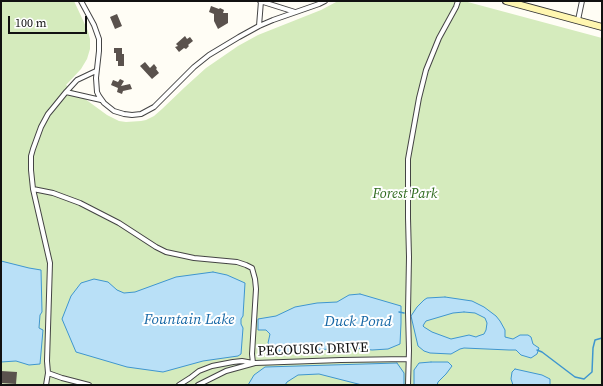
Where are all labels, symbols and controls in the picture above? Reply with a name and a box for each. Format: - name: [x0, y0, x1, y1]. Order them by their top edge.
- scale bar: [10, 8, 89, 34]
- text: 100 m: [15, 15, 47, 31]
- park label: Forest Park: [373, 186, 437, 202]
- water label: Fountain Lake: [144, 311, 234, 329]
- water label: Duck Pond: [324, 313, 392, 331]
- street label: PECOUSIC DRIVE: [257, 340, 369, 360]

